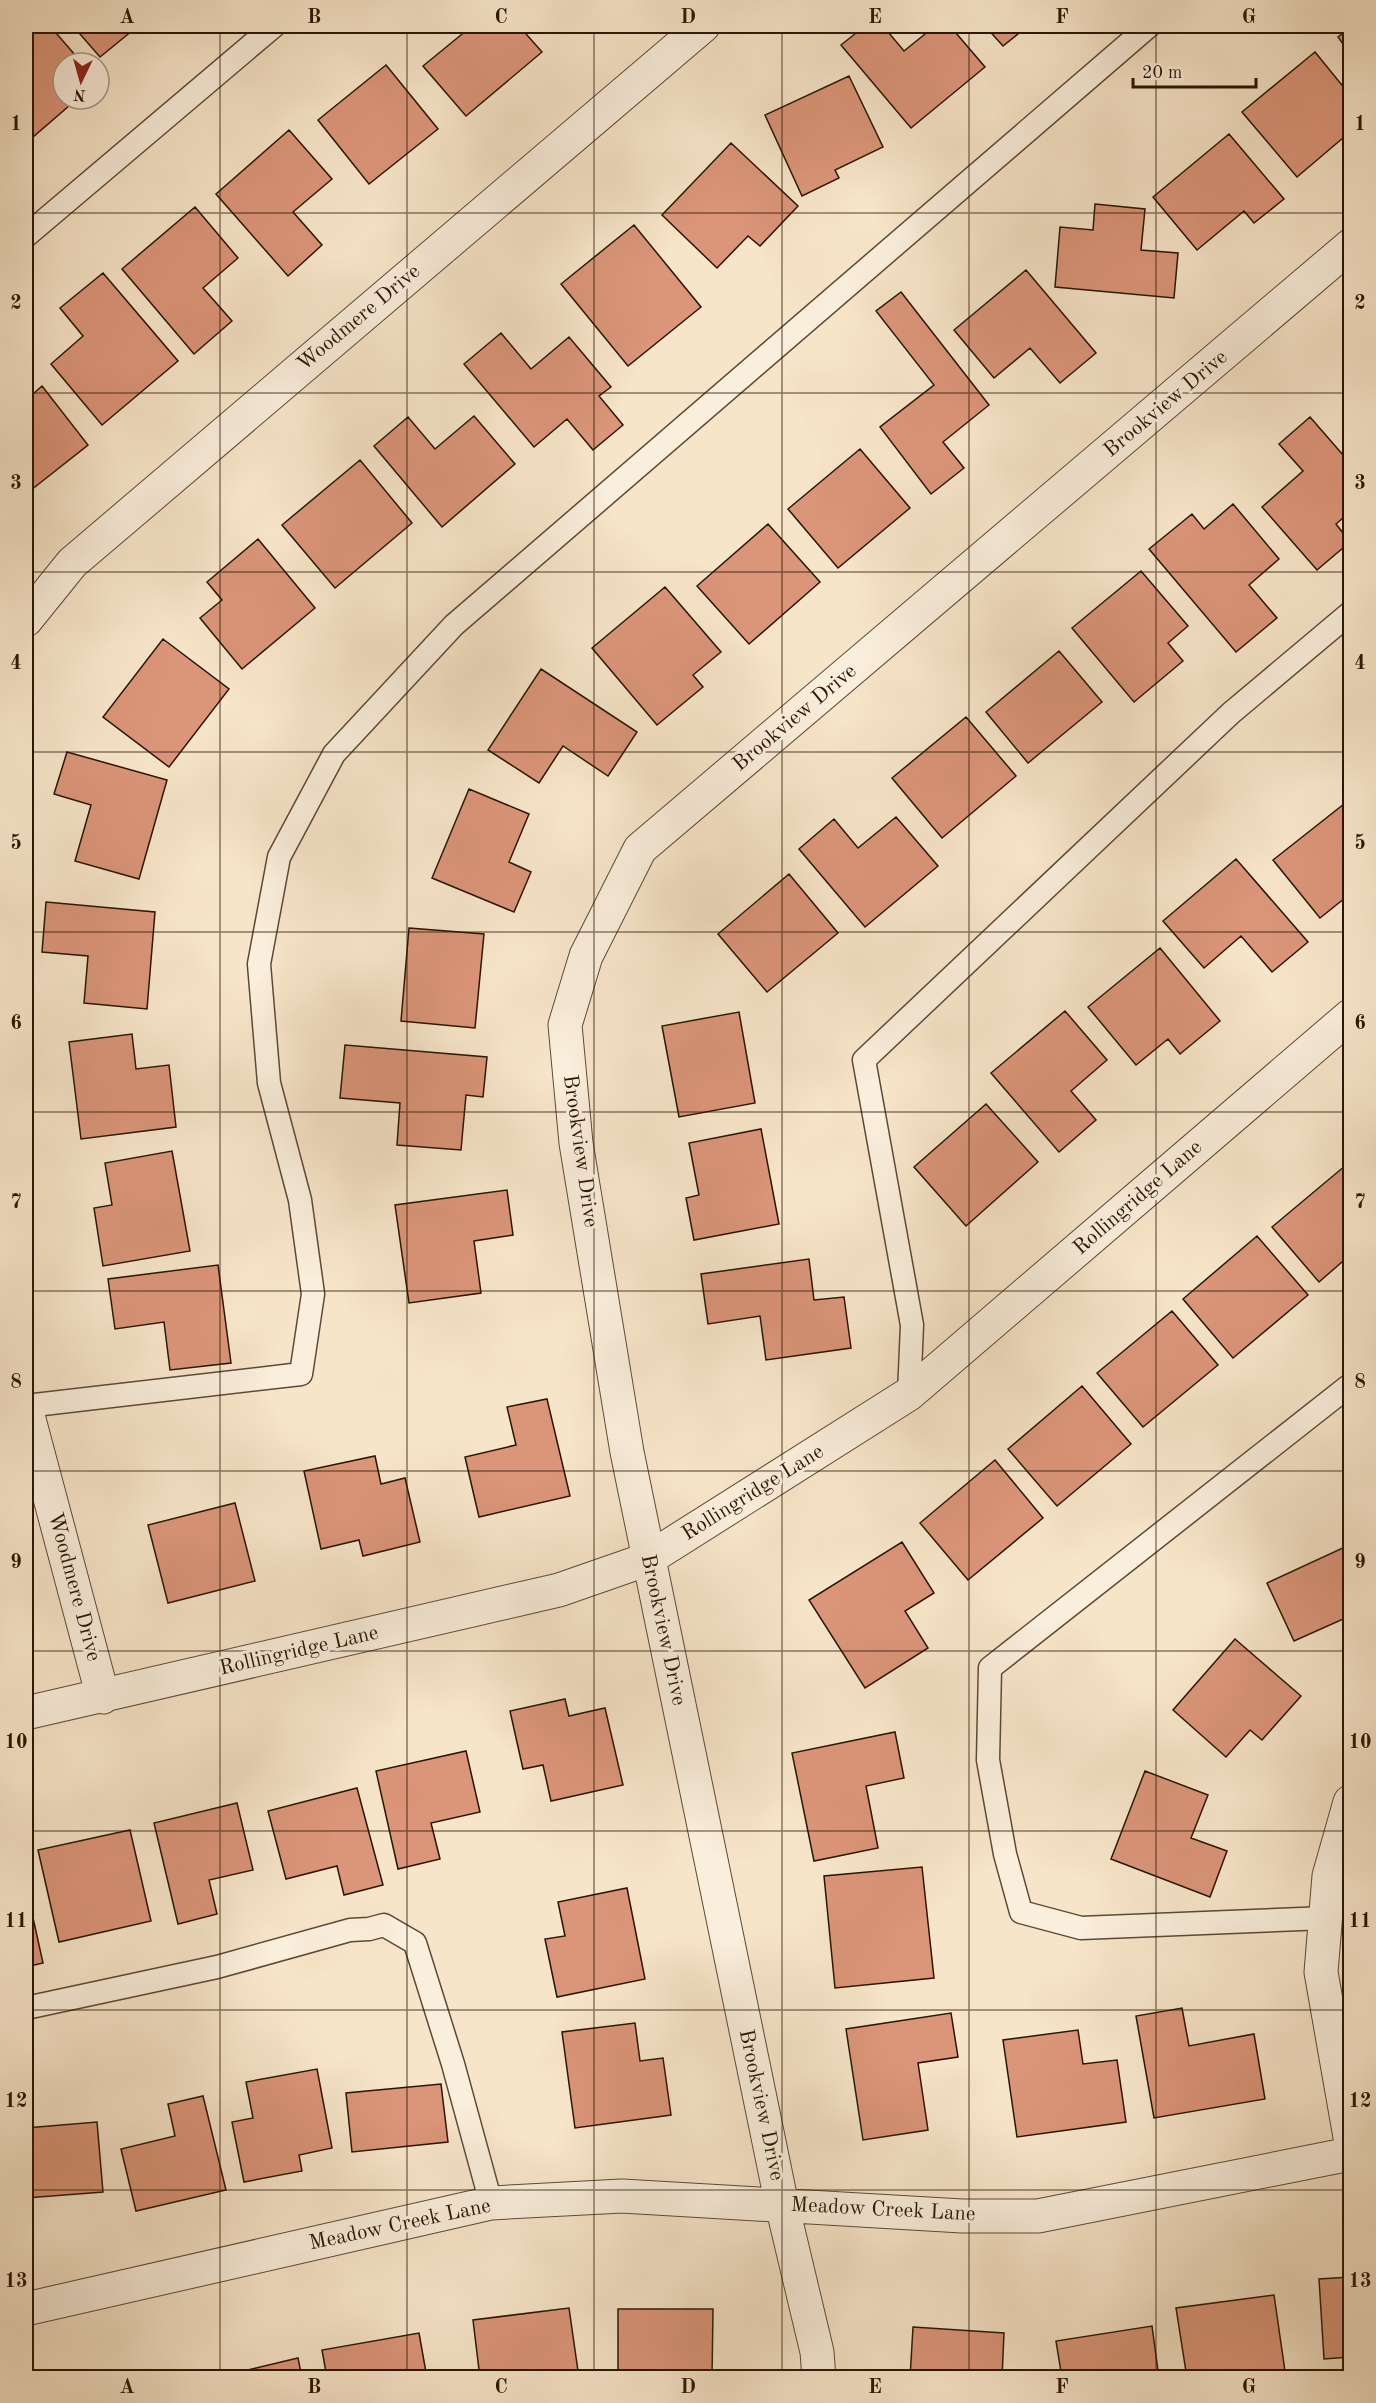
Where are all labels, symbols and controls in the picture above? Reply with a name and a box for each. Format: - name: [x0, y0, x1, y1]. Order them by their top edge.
- text: A: [119, 8, 135, 28]
- text: B: [307, 8, 321, 28]
- text: C: [494, 8, 508, 28]
- text: D: [680, 8, 696, 28]
- text: E: [868, 8, 882, 28]
- text: F: [1055, 8, 1069, 28]
- text: G: [1242, 8, 1256, 28]
- north arrow: [51, 51, 111, 111]
- scale bar: [1133, 51, 1256, 89]
- text: 20 m: [1142, 64, 1182, 82]
- text: N: [72, 85, 87, 102]
- text: 1: [10, 115, 22, 135]
- text: 1: [1354, 115, 1366, 135]
- street label: Woodmere Drive: [294, 261, 424, 375]
- text: 2: [10, 294, 22, 314]
- text: 2: [1354, 294, 1366, 314]
- street label: Brookview Drive: [1100, 346, 1232, 462]
- text: 3: [10, 474, 22, 494]
- text: 3: [1354, 474, 1366, 494]
- text: 4: [10, 654, 22, 674]
- text: 4: [1354, 654, 1366, 674]
- street label: Brookview Drive: [729, 660, 861, 776]
- text: 5: [10, 833, 22, 854]
- text: 5: [1354, 833, 1366, 854]
- text: 6: [10, 1014, 22, 1034]
- text: 6: [1354, 1014, 1366, 1034]
- street label: Brookview Drive: [559, 1073, 601, 1229]
- street label: Rollingridge Lane: [1070, 1137, 1206, 1259]
- text: 7: [10, 1193, 22, 1213]
- text: 7: [1354, 1193, 1366, 1213]
- text: 8: [10, 1373, 22, 1393]
- text: 8: [1354, 1373, 1366, 1393]
- street label: Rollingridge Lane: [678, 1441, 828, 1545]
- street label: Woodmere Drive: [44, 1510, 104, 1664]
- text: 9: [10, 1553, 22, 1573]
- street label: Brookview Drive: [637, 1553, 689, 1707]
- text: 9: [1354, 1553, 1366, 1573]
- street label: Rollingridge Lane: [217, 1622, 381, 1680]
- text: 10: [4, 1733, 28, 1753]
- text: 10: [1348, 1733, 1372, 1753]
- text: 11: [4, 1912, 28, 1932]
- text: 11: [1348, 1912, 1372, 1932]
- street label: Brookview Drive: [735, 2028, 787, 2182]
- text: 12: [4, 2092, 28, 2112]
- text: 12: [1348, 2092, 1372, 2112]
- street label: Meadow Creek Lane: [307, 2195, 493, 2255]
- street label: Meadow Creek Lane: [790, 2195, 976, 2225]
- text: 13: [4, 2272, 28, 2292]
- text: 13: [1348, 2272, 1372, 2292]
- text: A: [119, 2378, 135, 2398]
- text: B: [307, 2378, 321, 2398]
- text: C: [494, 2378, 508, 2398]
- text: D: [680, 2378, 696, 2398]
- text: E: [868, 2378, 882, 2398]
- text: F: [1055, 2378, 1069, 2398]
- text: G: [1242, 2378, 1256, 2398]

